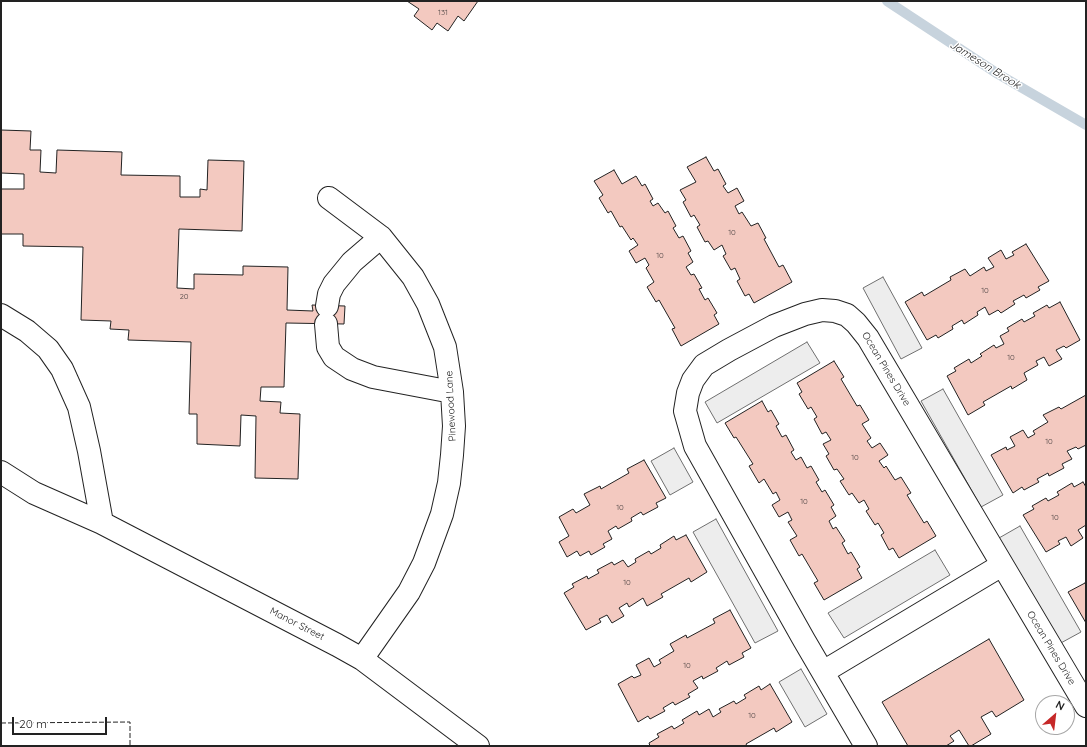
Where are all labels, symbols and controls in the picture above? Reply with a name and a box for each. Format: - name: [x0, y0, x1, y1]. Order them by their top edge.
- house number: 131: [438, 8, 448, 18]
- water label: Jameson Brook: [947, 38, 1023, 92]
- house number: 10: [728, 228, 736, 238]
- house number: 10: [656, 251, 664, 261]
- house number: 10: [981, 286, 989, 296]
- house number: 20: [179, 292, 189, 302]
- street label: Ocean Pines Drive: [859, 330, 913, 408]
- house number: 10: [1007, 353, 1015, 363]
- street label: Pinewood Lane: [443, 370, 459, 442]
- house number: 10: [1045, 437, 1053, 447]
- house number: 10: [851, 453, 859, 463]
- house number: 10: [800, 497, 808, 507]
- house number: 10: [616, 503, 624, 513]
- house number: 10: [1051, 513, 1059, 523]
- house number: 10: [623, 578, 631, 588]
- street label: Manor Street: [268, 605, 326, 643]
- street label: Ocean Pines Drive: [1024, 609, 1078, 687]
- house number: 10: [683, 661, 691, 671]
- north arrow: [1035, 695, 1075, 735]
- text: N: [1053, 697, 1067, 713]
- scale bar: [14, 709, 109, 735]
- house number: 10: [748, 711, 756, 721]
- text: 20 m: [19, 716, 47, 731]

